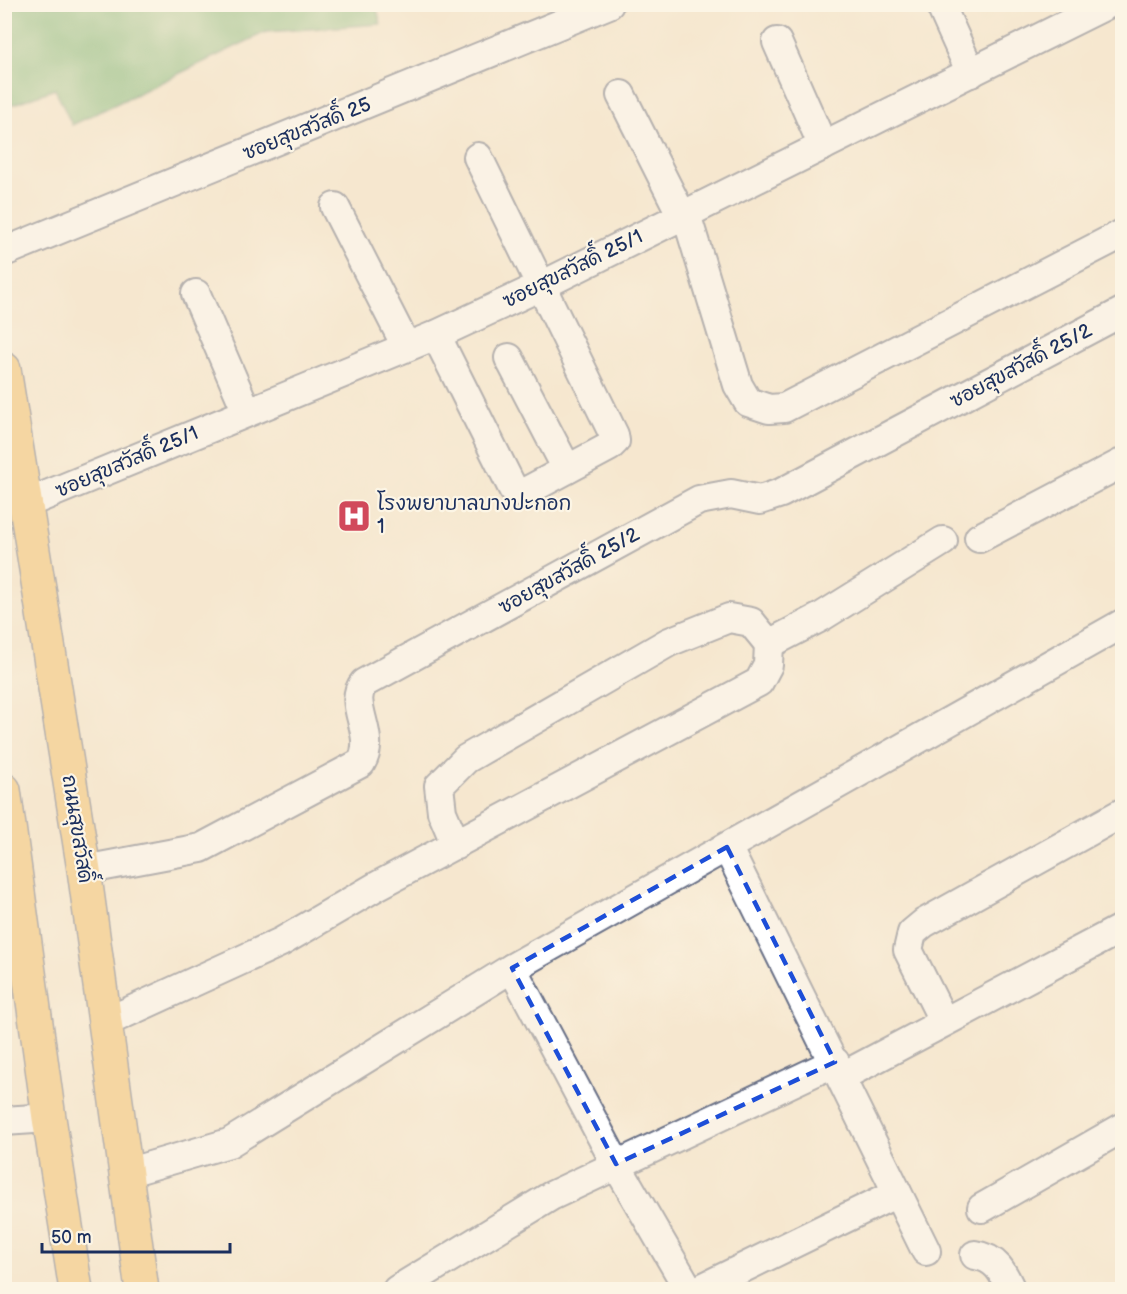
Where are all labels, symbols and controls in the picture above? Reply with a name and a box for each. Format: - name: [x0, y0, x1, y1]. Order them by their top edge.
- street label: ซอยสุขสวัสดิ์ 25: [237, 86, 376, 168]
- street label: ซอยสุขสวัสดิ์ 25/1: [496, 218, 648, 316]
- street label: ซอยสุขสวัสดิ์ 25/2: [943, 312, 1097, 416]
- street label: ซอยสุขสวัสดิ์ 25/1: [49, 414, 203, 506]
- place label: โรงพยาบาลบางปะกอก 1: [377, 490, 571, 539]
- hospital icon: โรงพยาบาลบางปะกอก 1: [336, 498, 372, 534]
- street label: ซอยสุขสวัสดิ์ 25/2: [491, 516, 645, 622]
- street label: ถนนสุขสวัสดิ์: [54, 772, 104, 885]
- scale bar: [42, 1216, 230, 1254]
- text: 50 m: [51, 1227, 92, 1248]

